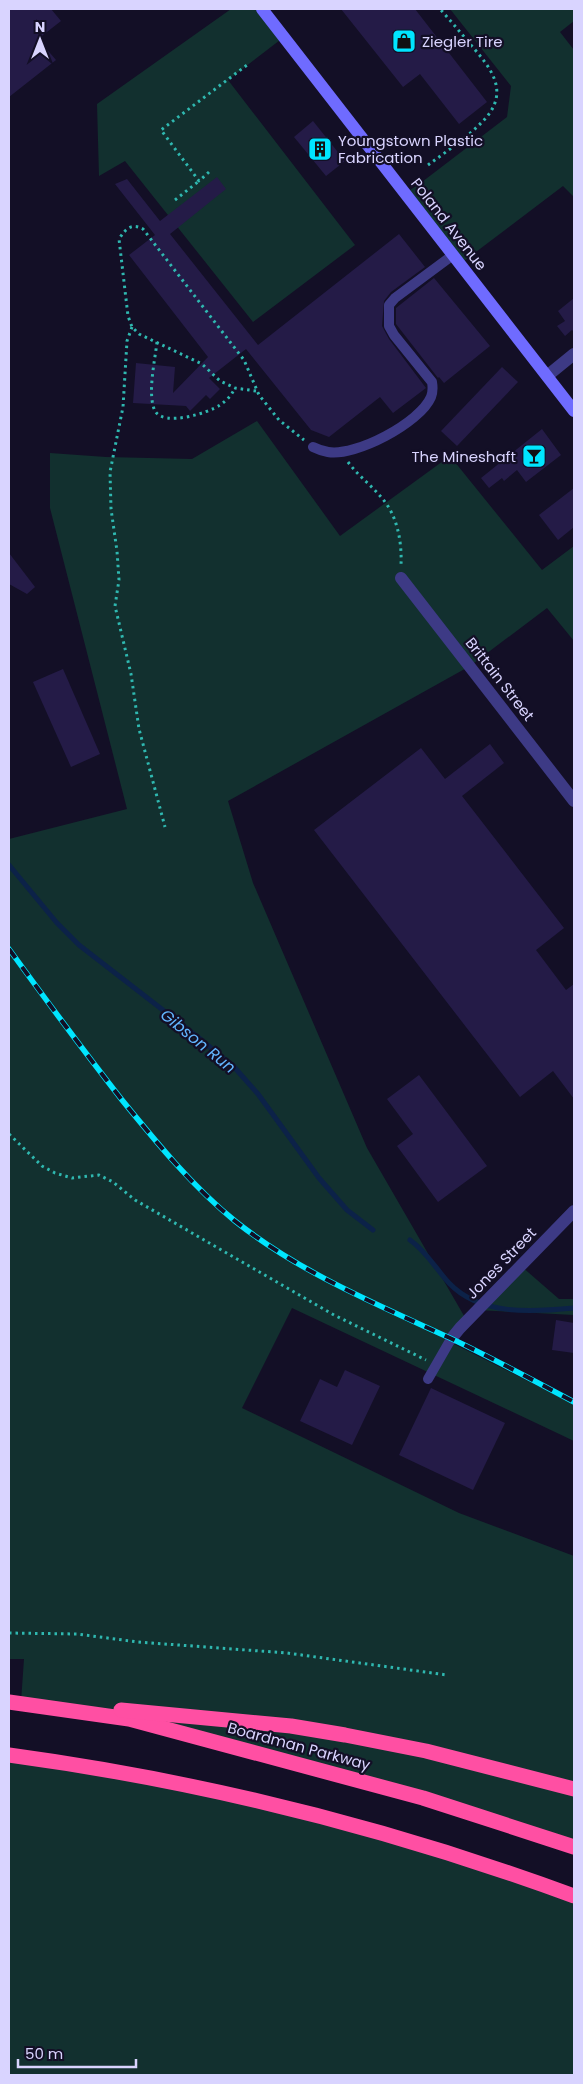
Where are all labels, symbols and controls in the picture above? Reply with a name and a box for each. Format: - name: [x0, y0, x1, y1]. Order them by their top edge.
- north arrow: [15, 15, 65, 65]
- text: N: [35, 17, 45, 37]
- shop icon: Ziegler Tire: [391, 28, 417, 54]
- place label: Ziegler Tire: [422, 31, 503, 52]
- place label: Youngstown Plastic Fabrication: [338, 130, 483, 168]
- building icon: Youngstown Plastic Fabrication: [307, 136, 333, 162]
- street label: Poland Avenue: [406, 173, 492, 275]
- bar icon: The Mineshaft: [521, 443, 547, 469]
- place label: The Mineshaft: [412, 446, 516, 467]
- street label: Brittain Street: [461, 633, 539, 725]
- water label: Gibson Run: [155, 1003, 241, 1079]
- street label: Jones Street: [461, 1223, 541, 1303]
- street label: Boardman Parkway: [225, 1717, 373, 1775]
- scale bar: [18, 2036, 135, 2068]
- text: 50 m: [25, 2043, 63, 2064]

